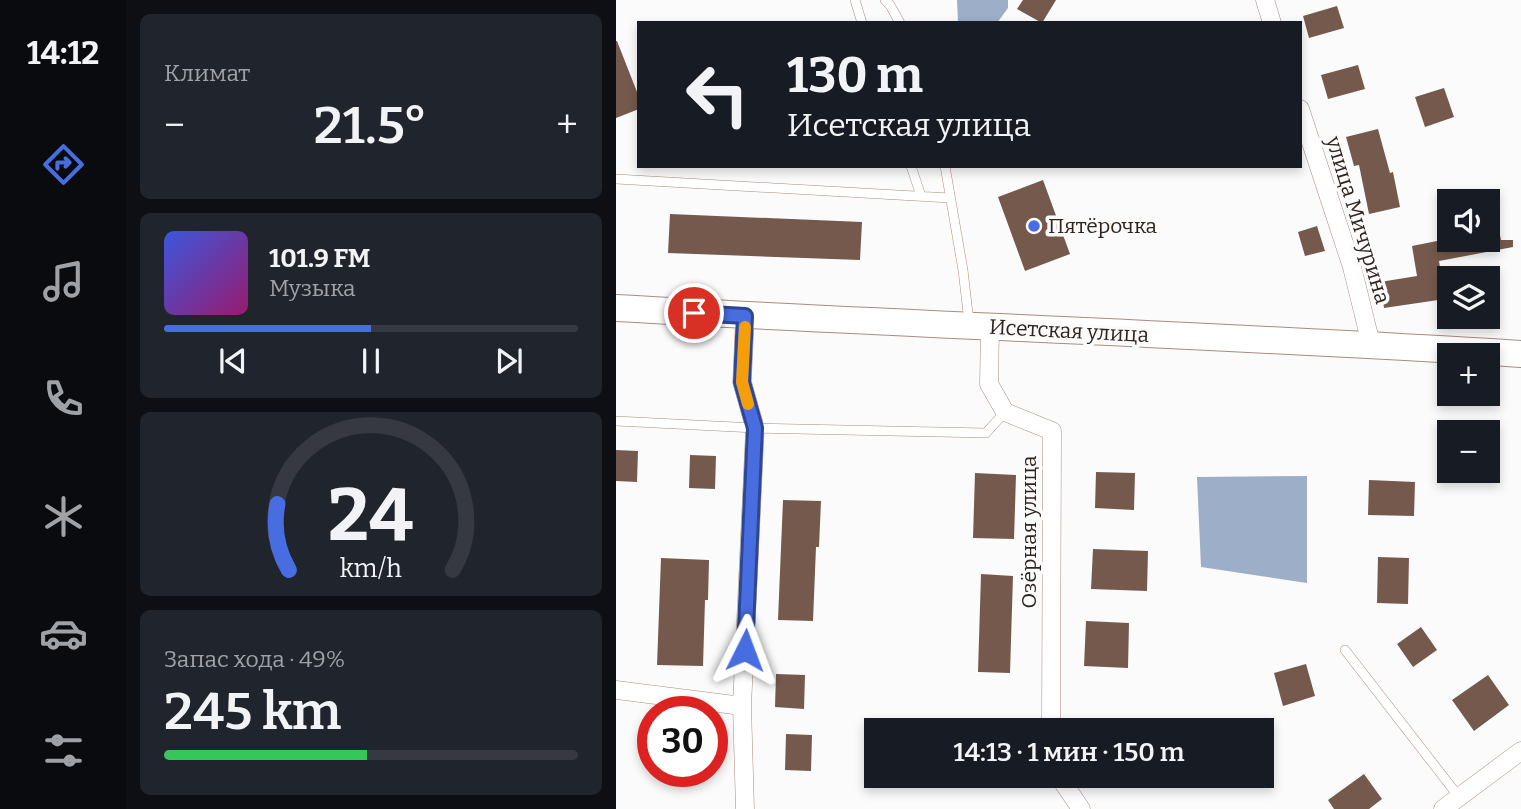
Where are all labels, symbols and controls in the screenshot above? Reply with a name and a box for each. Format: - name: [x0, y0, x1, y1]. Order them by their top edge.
- text: 14:12: [27, 34, 99, 72]
- text: 130 m: [787, 46, 923, 105]
- icon: left: [672, 49, 763, 140]
- text: Климат: [164, 59, 250, 87]
- text: 21.5°: [314, 94, 427, 157]
- text: −: [164, 102, 185, 148]
- text: +: [556, 102, 578, 148]
- text: Исетская улица: [787, 106, 1031, 144]
- street label: улица Мичурина: [1320, 132, 1396, 307]
- icon: directions: [39, 140, 88, 189]
- map controls: [1437, 189, 1500, 483]
- button: sound: [1437, 189, 1500, 252]
- place label: Пятёрочка: [1048, 213, 1158, 239]
- marker: Пятёрочка: [1026, 218, 1042, 234]
- text: 101.9 FM: [269, 243, 370, 274]
- icon: music: [39, 257, 88, 306]
- button: layers: [1437, 266, 1500, 329]
- text: Музыка: [269, 274, 356, 302]
- pin: [664, 283, 724, 343]
- icon: arrive: [675, 294, 713, 332]
- street label: Исетская улица: [988, 314, 1150, 348]
- icon: previous: [214, 342, 252, 380]
- icon: pause: [352, 342, 390, 380]
- icon: next: [490, 342, 528, 380]
- button: +: [1437, 343, 1500, 406]
- icon: phone: [39, 374, 88, 423]
- button: −: [1437, 420, 1500, 483]
- street label: Озёрная улица: [1016, 455, 1042, 609]
- text: 24: [328, 472, 414, 559]
- icon: climate: [39, 492, 88, 541]
- text: km/h: [340, 554, 402, 584]
- icon: car: [39, 609, 88, 658]
- position arrow: [708, 613, 782, 687]
- text: Запас хода · 49%: [164, 645, 345, 673]
- text: 245 km: [164, 680, 341, 743]
- speed limit sign: 30: [637, 696, 728, 787]
- icon: filters: [39, 726, 88, 775]
- text: 14:13 · 1 мин · 150 m: [953, 737, 1185, 768]

